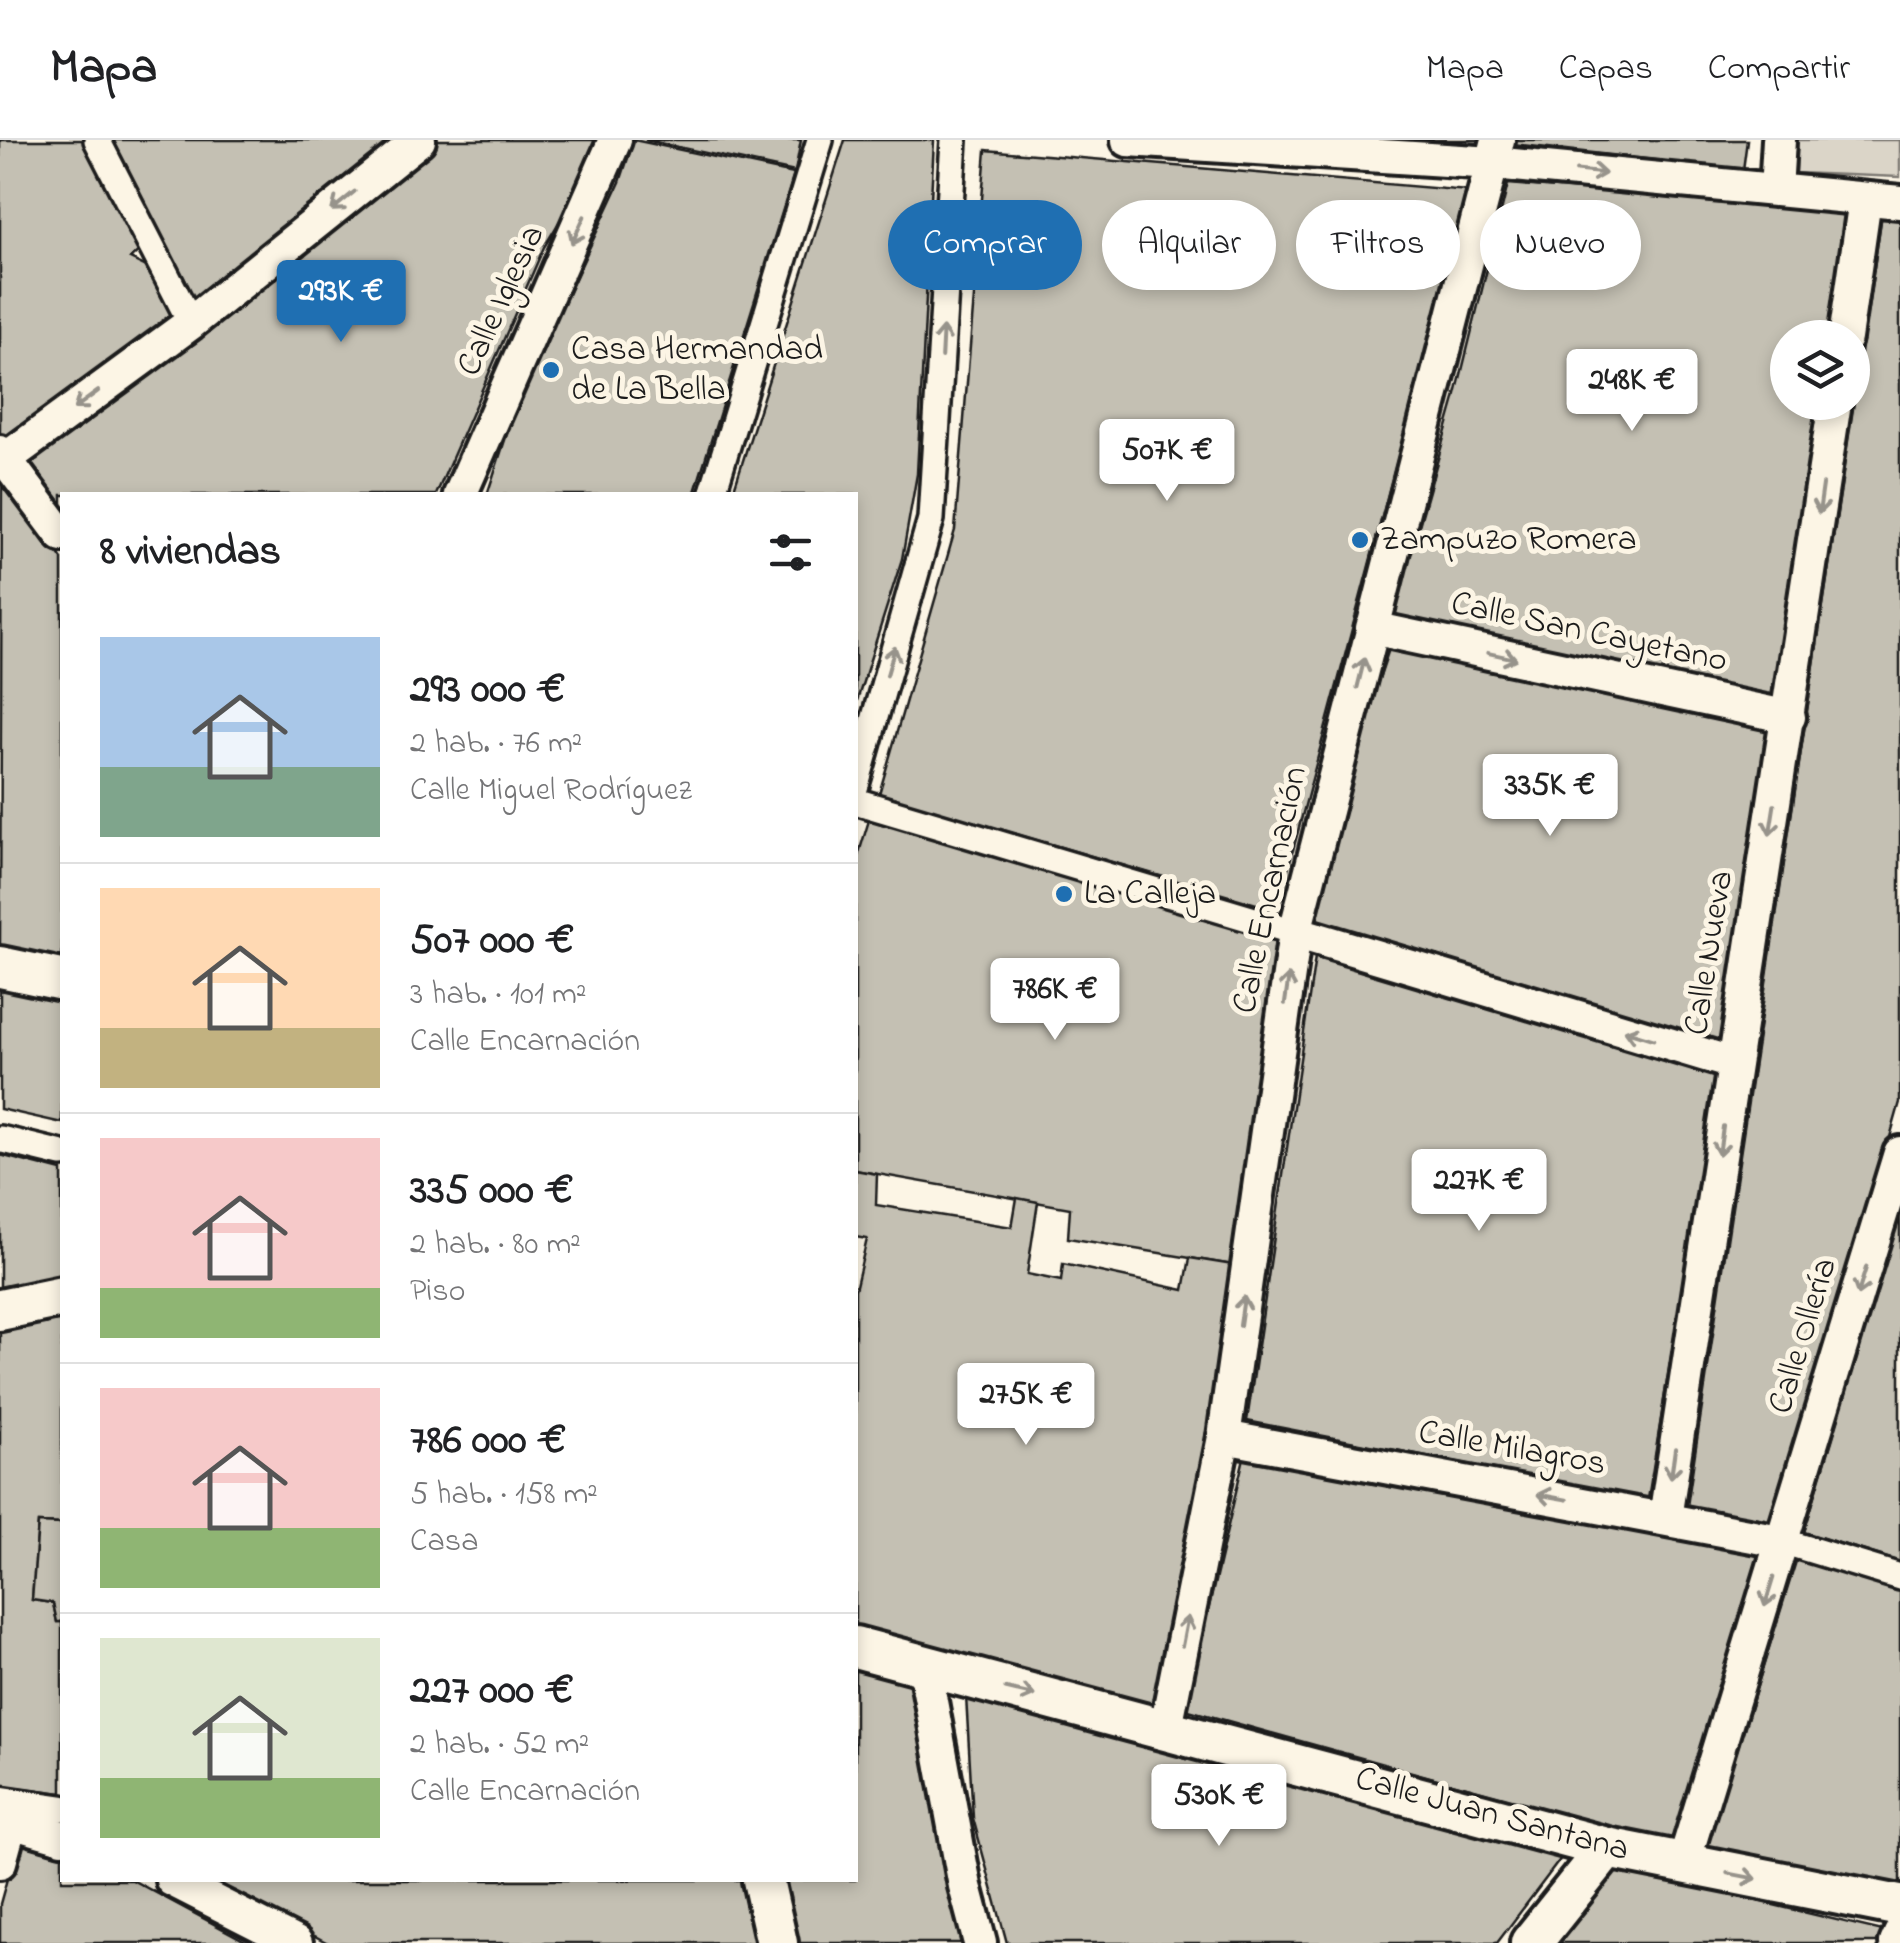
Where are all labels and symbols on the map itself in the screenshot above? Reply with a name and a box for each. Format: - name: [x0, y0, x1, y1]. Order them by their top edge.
- one-way arrow: [1574, 163, 1606, 182]
- one-way arrow: [330, 190, 357, 211]
- one-way arrow: [568, 214, 587, 244]
- street label: Calle Iglesia: [445, 217, 559, 385]
- pin: 293K €: [260, 260, 422, 345]
- place label: Casa Hermandad de La Bella: [571, 325, 823, 416]
- one-way arrow: [933, 326, 952, 358]
- pin: 248K €: [1551, 349, 1713, 434]
- marker: Casa Hermandad de La Bella: [540, 359, 562, 381]
- one-way arrow: [73, 390, 100, 411]
- pin: 507K €: [1086, 419, 1248, 504]
- one-way arrow: [1812, 482, 1830, 515]
- place label: Zampuzo Romera: [1380, 515, 1637, 566]
- marker: Zampuzo Romera: [1349, 529, 1371, 551]
- street label: Calle San Cayetano: [1446, 579, 1732, 687]
- one-way arrow: [883, 645, 901, 677]
- one-way arrow: [1485, 647, 1517, 666]
- one-way arrow: [1352, 658, 1371, 689]
- pin: 335K €: [1469, 754, 1631, 839]
- street label: Calle Encarnación: [1220, 762, 1322, 1018]
- one-way arrow: [1762, 804, 1781, 836]
- street label: Calle Nueva: [1672, 867, 1748, 1039]
- place label: La Calleja: [1084, 869, 1216, 920]
- marker: La Calleja: [1053, 883, 1075, 905]
- pin: 786K €: [974, 958, 1136, 1043]
- one-way arrow: [1279, 974, 1297, 1006]
- one-way arrow: [1624, 1025, 1655, 1043]
- one-way arrow: [1711, 1124, 1729, 1157]
- pin: 227K €: [1398, 1149, 1560, 1234]
- street label: Calle Ollería: [1756, 1252, 1852, 1420]
- one-way arrow: [1852, 1264, 1870, 1296]
- one-way arrow: [1234, 1296, 1252, 1328]
- pin: 275K €: [945, 1363, 1107, 1448]
- street label: Calle Milagros: [1414, 1407, 1610, 1491]
- one-way arrow: [1663, 1446, 1681, 1478]
- one-way arrow: [1536, 1487, 1569, 1506]
- one-way arrow: [1759, 1576, 1777, 1607]
- one-way arrow: [1177, 1616, 1196, 1648]
- one-way arrow: [1003, 1684, 1035, 1702]
- street label: Calle Juan Santana: [1349, 1754, 1635, 1876]
- pin: 530K €: [1138, 1764, 1300, 1849]
- one-way arrow: [1725, 1867, 1757, 1886]

